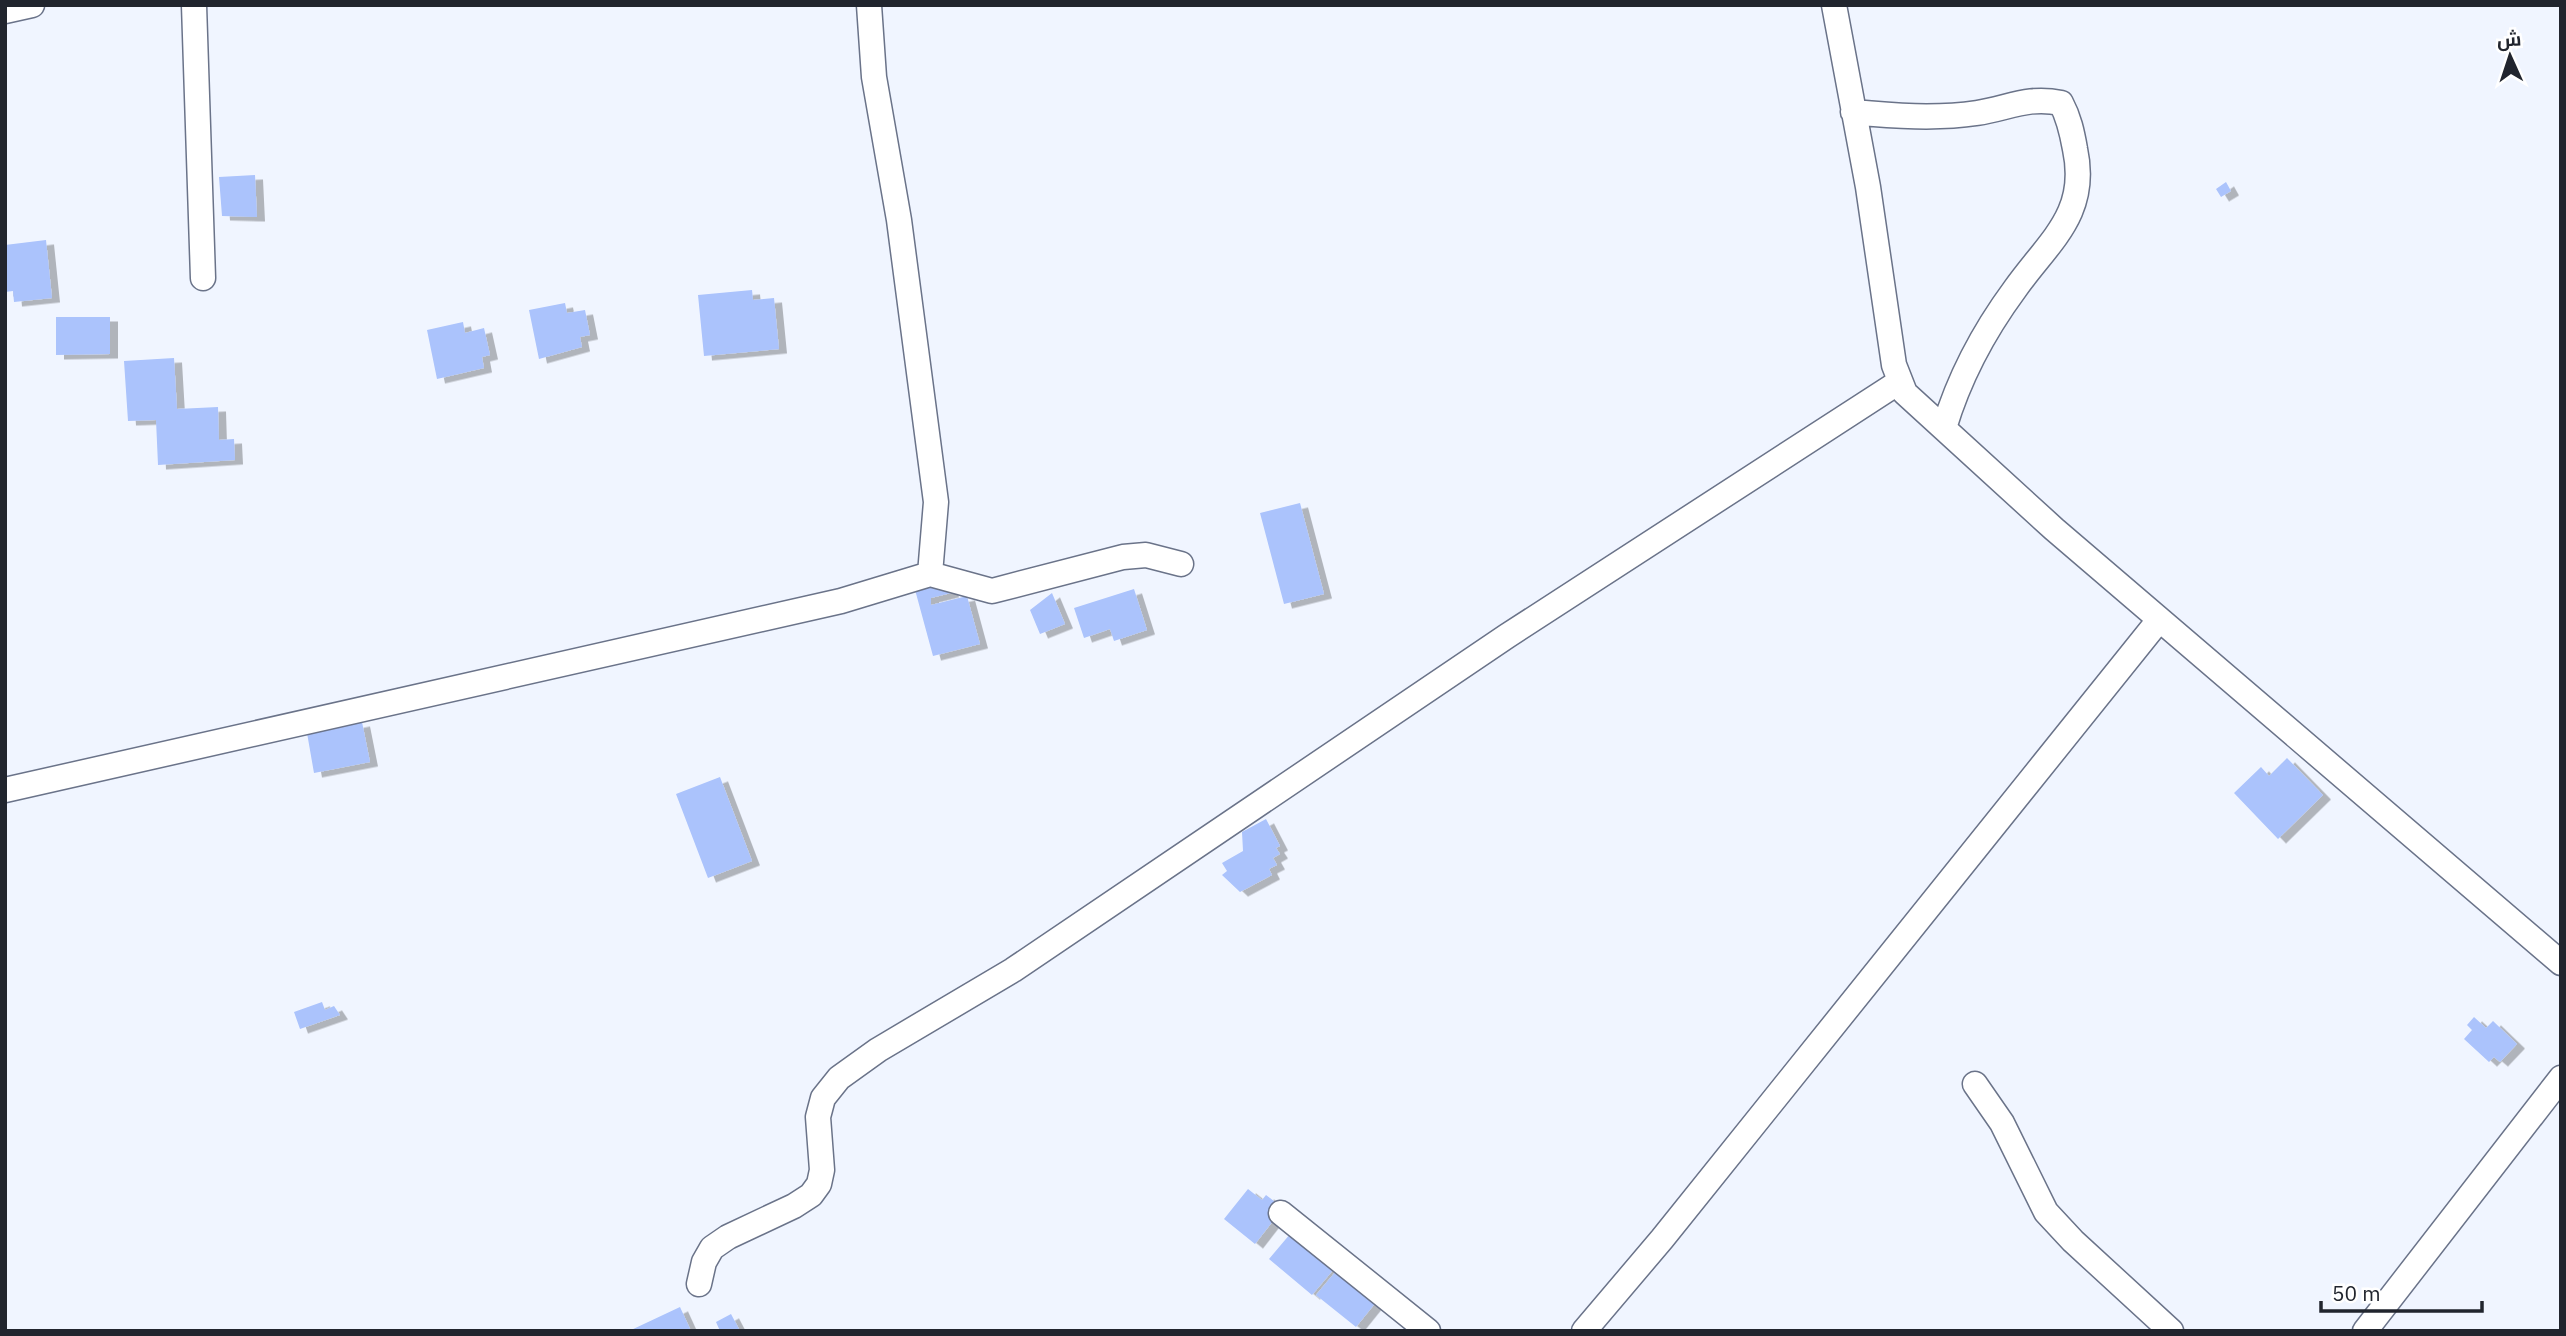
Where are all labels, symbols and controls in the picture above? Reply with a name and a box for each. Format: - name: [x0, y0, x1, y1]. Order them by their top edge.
- north arrow: [2475, 21, 2545, 91]
- text: ش: [2496, 26, 2522, 52]
- scale bar: [2321, 1270, 2482, 1314]
- text: 50 m: [2332, 1279, 2381, 1307]

